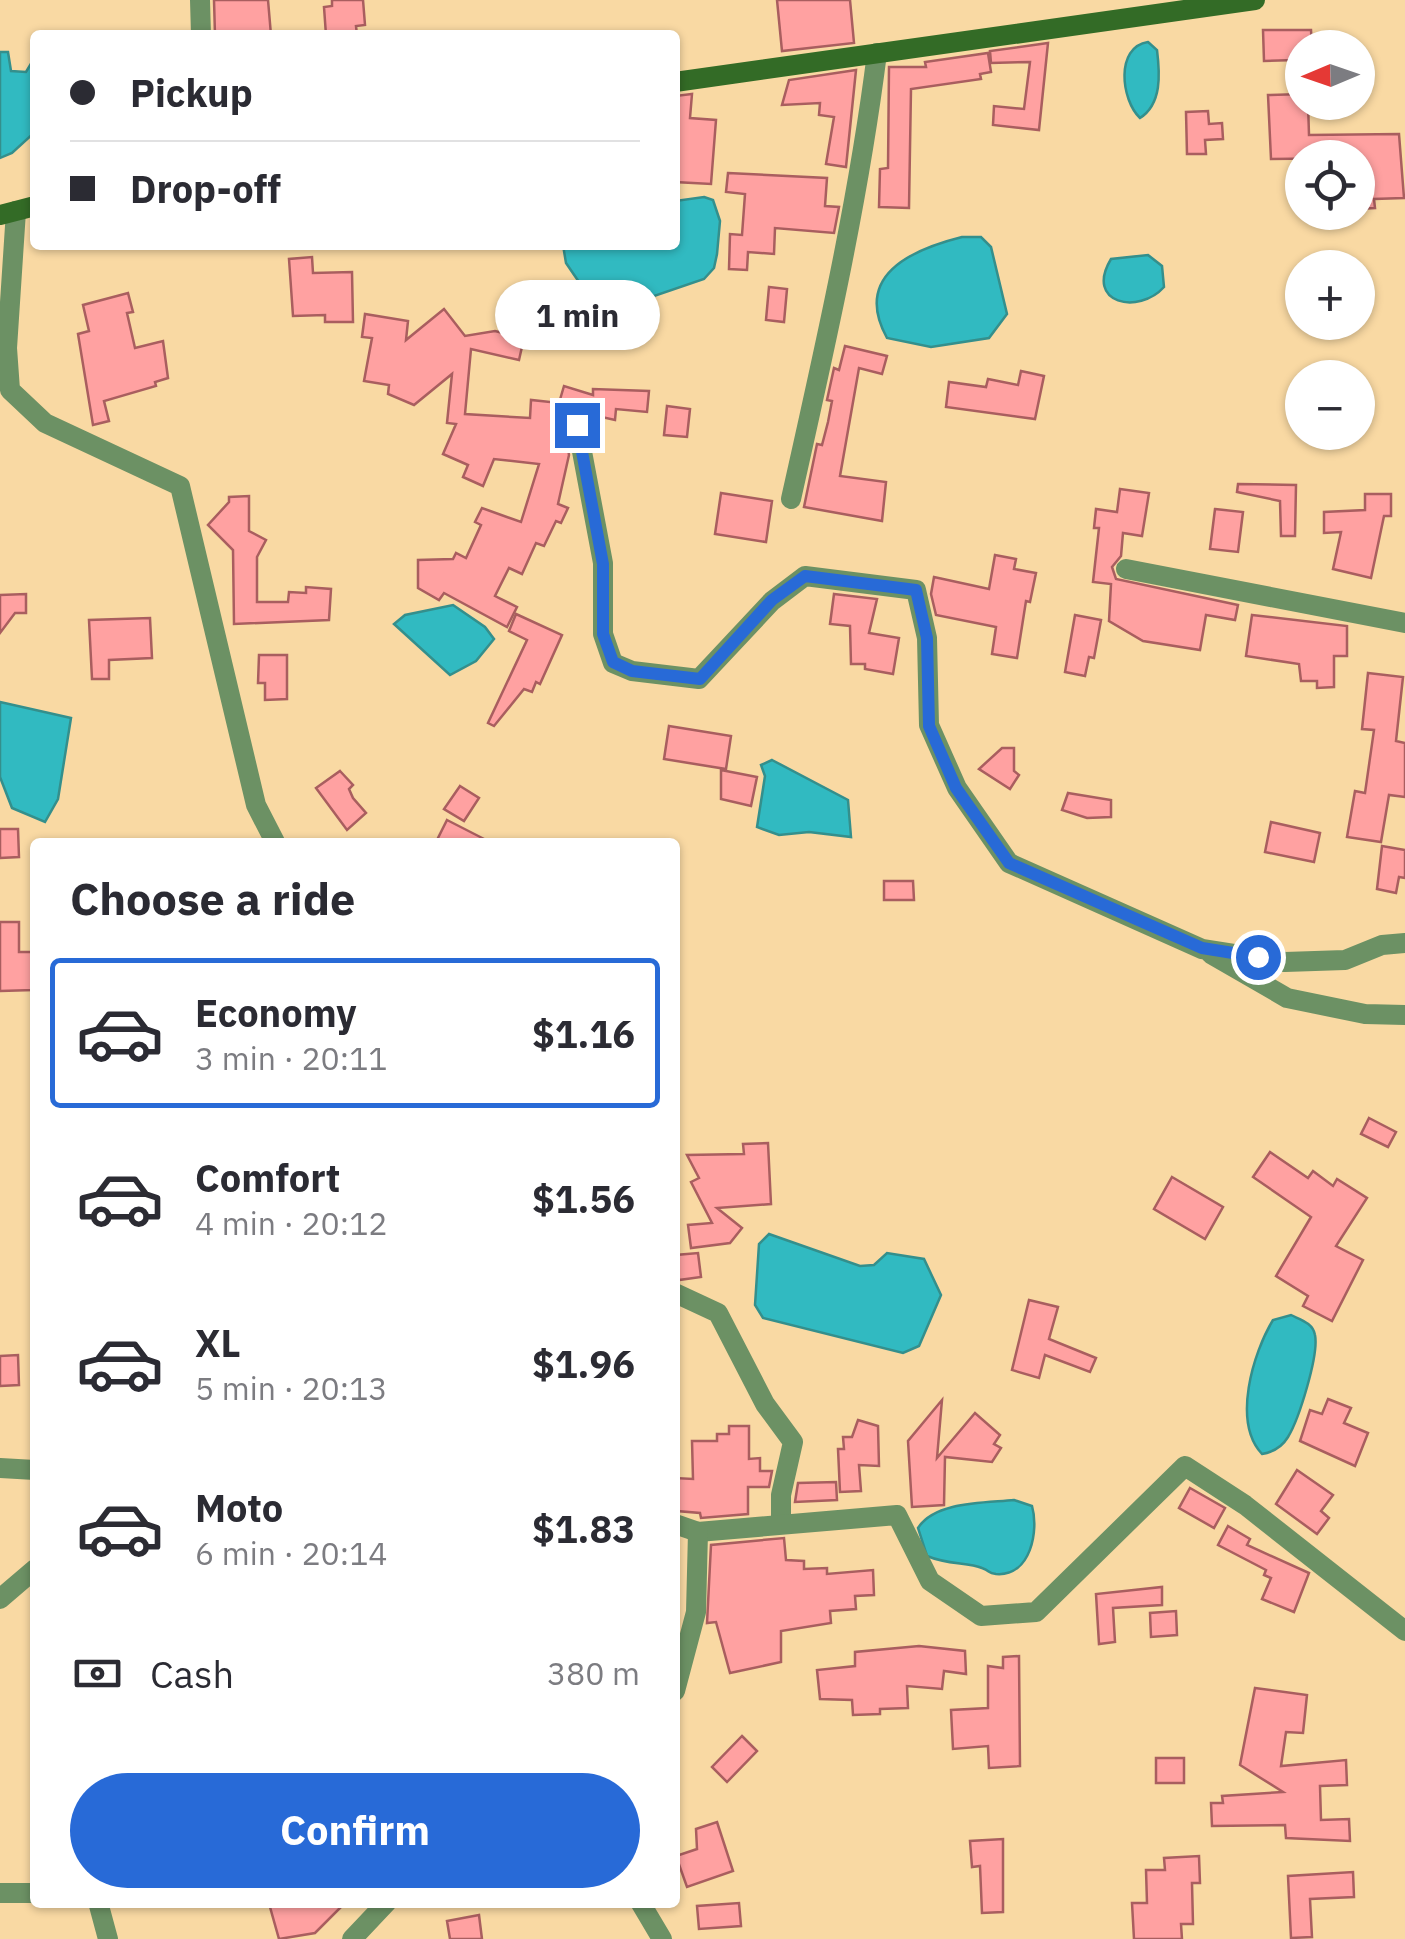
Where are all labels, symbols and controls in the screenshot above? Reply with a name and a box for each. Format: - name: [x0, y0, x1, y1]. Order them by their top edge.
- north arrow: [1285, 30, 1375, 120]
- map controls: [1285, 30, 1375, 450]
- text: Pickup: [130, 68, 253, 117]
- button: locate: [1285, 140, 1375, 230]
- text: Drop-off: [130, 164, 281, 213]
- button: +: [1285, 250, 1375, 340]
- callout: 1 min: [494, 280, 660, 350]
- text: 1 min: [536, 294, 619, 336]
- button: −: [1285, 360, 1375, 450]
- route end: [555, 403, 600, 448]
- text: Choose a ride: [70, 869, 355, 927]
- route start: [1236, 935, 1281, 980]
- icon: car: [75, 988, 165, 1078]
- text: Economy: [195, 988, 357, 1037]
- text: $1.16: [532, 1009, 635, 1058]
- text: 3 min · 20:11: [195, 1037, 388, 1079]
- icon: car: [75, 1153, 165, 1243]
- text: Comfort: [195, 1153, 340, 1202]
- text: $1.56: [532, 1174, 635, 1223]
- text: 4 min · 20:12: [195, 1202, 388, 1244]
- icon: car: [75, 1318, 165, 1408]
- text: XL: [195, 1318, 241, 1367]
- text: $1.96: [532, 1339, 635, 1388]
- text: 5 min · 20:13: [195, 1367, 388, 1409]
- icon: car: [75, 1483, 165, 1573]
- text: Moto: [195, 1483, 283, 1532]
- text: $1.83: [532, 1504, 635, 1553]
- text: 6 min · 20:14: [195, 1532, 388, 1574]
- icon: cash: [70, 1646, 125, 1701]
- text: Cash: [150, 1649, 234, 1698]
- text: 380 m: [547, 1652, 640, 1694]
- button: Confirm: [70, 1773, 640, 1888]

